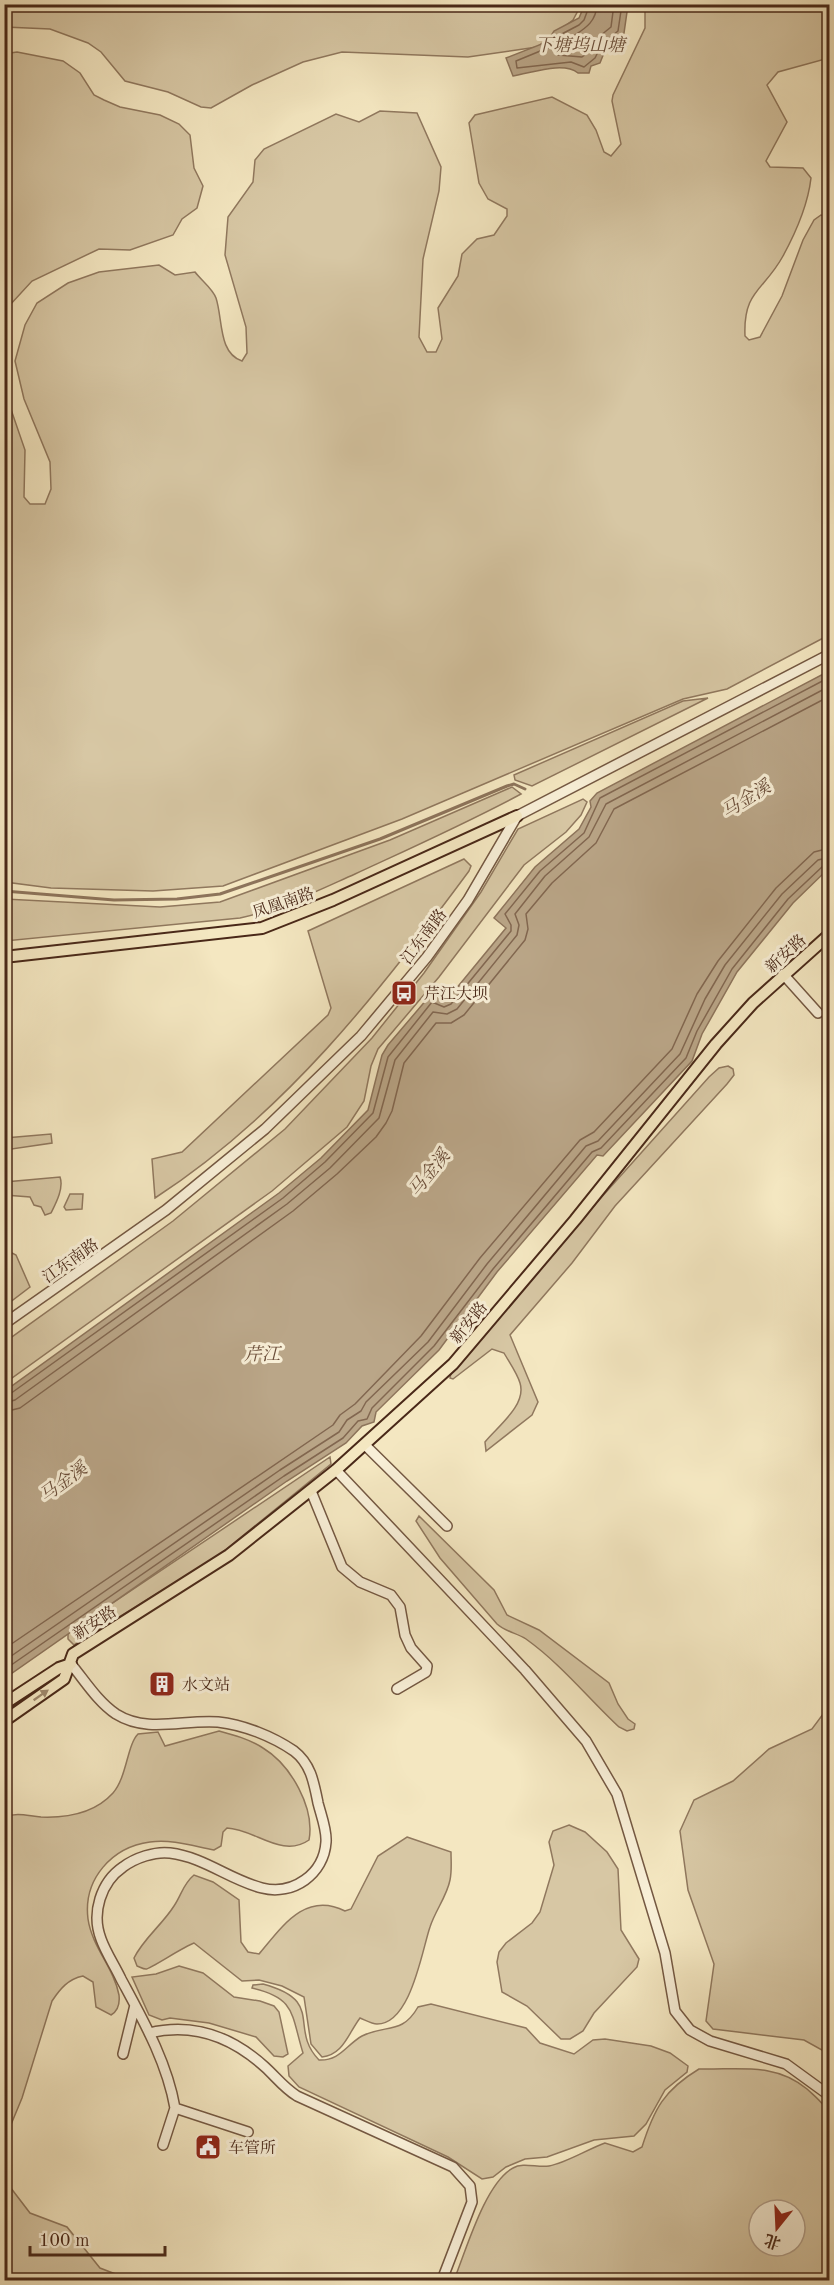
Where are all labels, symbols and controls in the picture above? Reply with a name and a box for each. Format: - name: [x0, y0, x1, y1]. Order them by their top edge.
- water label: 下塘坞山塘: [535, 35, 628, 55]
- water label: 马金溪: [718, 775, 776, 822]
- street label: 凤凰南路: [250, 884, 317, 922]
- street label: 江东南路: [397, 906, 450, 968]
- street label: 新安路: [762, 931, 810, 976]
- bus stop icon: 芹江大坝: [389, 978, 419, 1008]
- place label: 芹江大坝: [424, 985, 488, 1003]
- water label: 马金溪: [404, 1144, 455, 1200]
- street label: 江东南路: [39, 1235, 102, 1287]
- street label: 新安路: [447, 1298, 491, 1347]
- water label: 芹江: [244, 1344, 283, 1364]
- water label: 马金溪: [35, 1457, 92, 1506]
- street label: 新安路: [70, 1602, 120, 1643]
- building icon: 水文站: [147, 1669, 177, 1699]
- place label: 水文站: [182, 1676, 230, 1694]
- one-way arrow: [33, 1690, 49, 1701]
- public building icon: 车管所: [193, 2132, 223, 2162]
- place label: 车管所: [228, 2139, 276, 2157]
- north arrow: [747, 2198, 807, 2258]
- scale bar: [30, 2219, 165, 2257]
- text: 北: [762, 2230, 783, 2252]
- text: 100 m: [39, 2232, 90, 2250]

